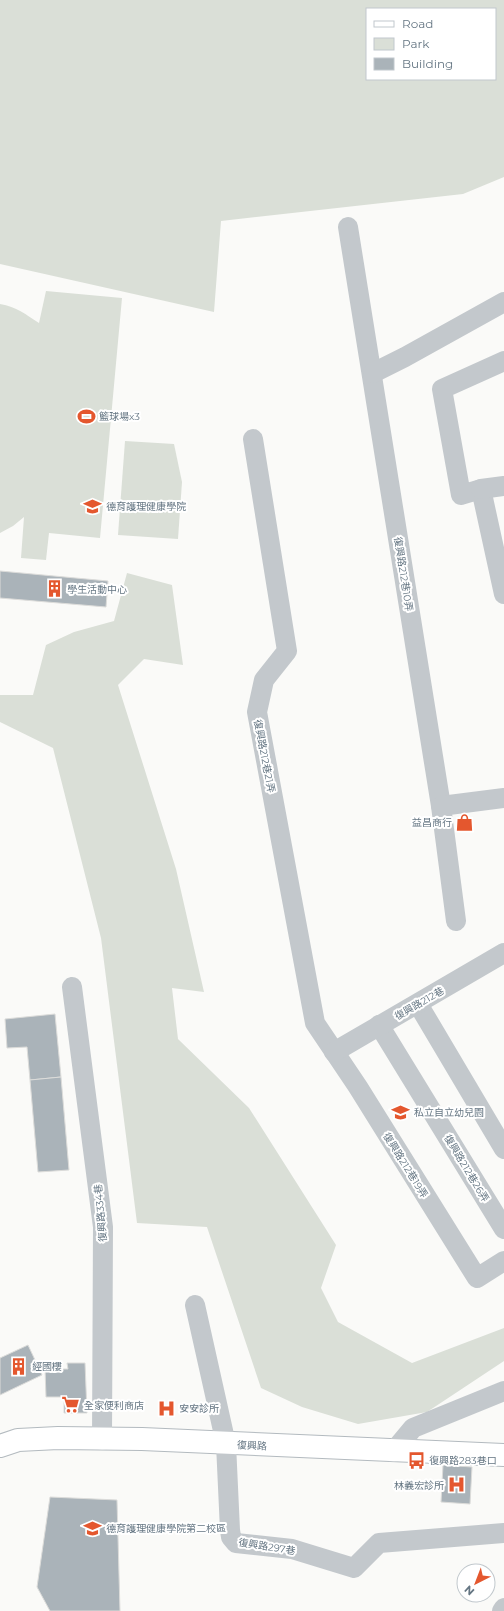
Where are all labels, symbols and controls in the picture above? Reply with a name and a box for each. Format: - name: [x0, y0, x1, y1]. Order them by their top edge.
- legend: [366, 8, 496, 80]
- text: Road: [402, 16, 433, 31]
- text: Park: [402, 36, 430, 51]
- text: Building: [402, 56, 453, 71]
- sports icon: 籃球場x3: [76, 406, 96, 426]
- place label: 籃球場x3: [99, 410, 140, 423]
- school or university icon: 德育護理健康學院: [83, 496, 103, 516]
- place label: 德育護理健康學院: [106, 500, 186, 513]
- street label: 復興路212巷10弄: [391, 536, 416, 612]
- building icon: 學生活動中心: [44, 579, 64, 599]
- place label: 學生活動中心: [67, 583, 127, 596]
- street label: 復興路212巷21弄: [251, 718, 278, 794]
- shop icon: 益昌商行: [455, 812, 475, 832]
- place label: 益昌商行: [412, 816, 452, 829]
- street label: 復興路212巷: [392, 984, 446, 1023]
- school or university icon: 私立自立幼兒園: [391, 1102, 411, 1122]
- place label: 私立自立幼兒園: [414, 1106, 484, 1119]
- street label: 復興路212巷19弄: [380, 1130, 431, 1200]
- street label: 復興路212巷26弄: [441, 1132, 492, 1204]
- street label: 復興路334巷: [92, 1184, 109, 1242]
- building icon: 經國樓: [9, 1356, 29, 1376]
- place label: 經國樓: [32, 1360, 62, 1373]
- supermarket icon: 全家便利商店: [61, 1395, 81, 1415]
- hospital icon: 安安診所: [156, 1398, 176, 1418]
- place label: 全家便利商店: [84, 1399, 144, 1412]
- place label: 安安診所: [179, 1402, 219, 1415]
- street label: 復興路: [237, 1438, 267, 1453]
- bus stop icon: 復興路283巷口: [406, 1450, 426, 1470]
- place label: 復興路283巷口: [429, 1454, 497, 1467]
- hospital icon: 林義宏診所: [447, 1475, 467, 1495]
- place label: 林義宏診所: [394, 1479, 444, 1492]
- school or university icon: 德育護理健康學院第二校區: [83, 1518, 103, 1538]
- place label: 德育護理健康學院第二校區: [106, 1522, 226, 1535]
- street label: 復興路297巷: [237, 1536, 296, 1557]
- north arrow: [456, 1563, 496, 1603]
- text: N: [461, 1582, 477, 1599]

